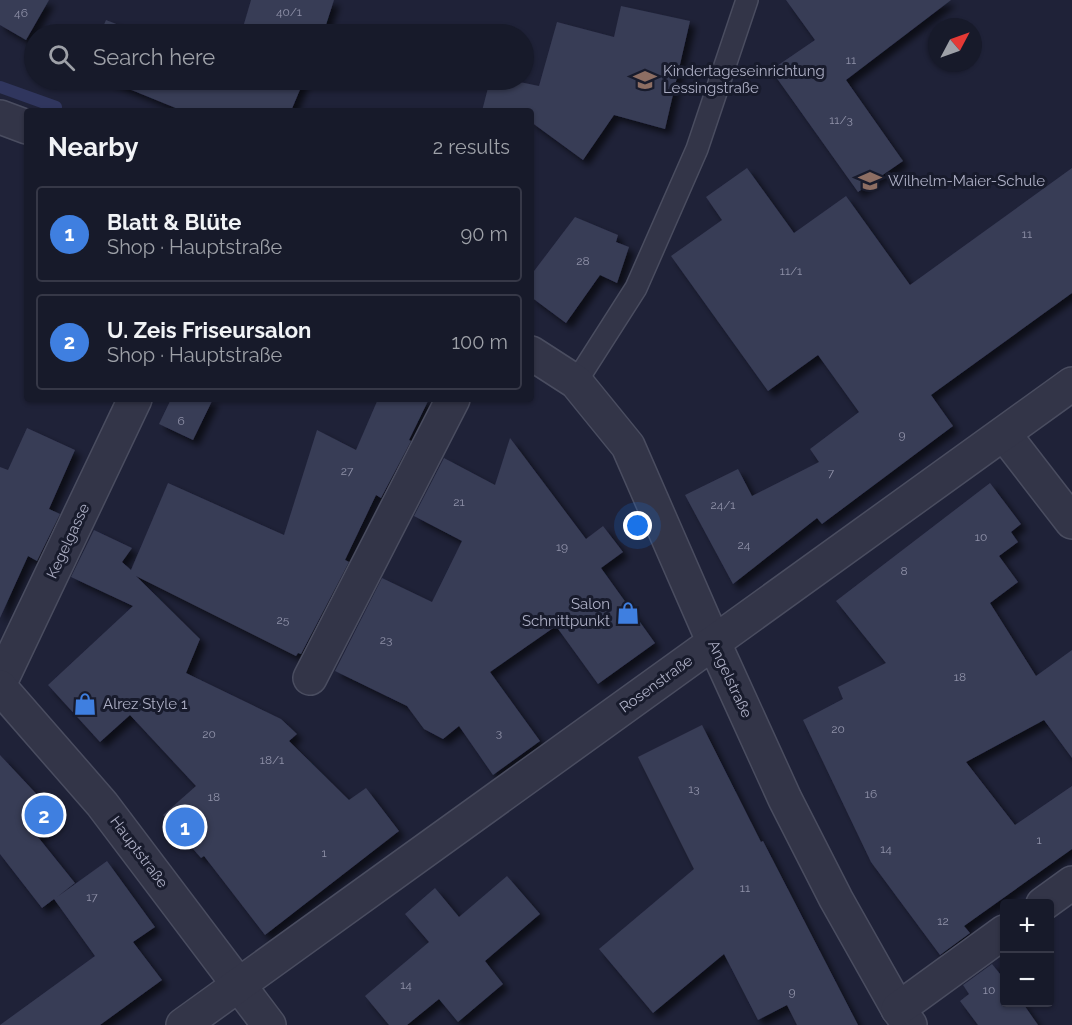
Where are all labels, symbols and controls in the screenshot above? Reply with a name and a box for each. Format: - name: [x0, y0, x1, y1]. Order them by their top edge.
- house number: 40/1: [276, 5, 302, 19]
- house number: 46: [14, 6, 28, 20]
- north arrow: [928, 18, 982, 72]
- search box: [24, 24, 534, 90]
- icon: search: [45, 41, 78, 74]
- text: Search here: [93, 44, 215, 70]
- house number: 11: [846, 53, 856, 67]
- place label: Kindertageseinrichtung Lessingstraße: [663, 62, 825, 97]
- school or university icon: Kindertageseinrichtung Lessingstraße: [632, 67, 658, 93]
- house number: 11/3: [829, 113, 853, 127]
- text: Nearby: [48, 132, 138, 162]
- text: 2 results: [433, 135, 510, 159]
- school or university icon: Wilhelm-Maier-Schule: [857, 168, 883, 194]
- place label: Wilhelm-Maier-Schule: [888, 172, 1045, 190]
- text: Blatt & Blüte: [107, 209, 242, 235]
- text: 1: [65, 222, 74, 246]
- text: 90 m: [461, 222, 508, 246]
- house number: 11: [1022, 227, 1032, 241]
- text: Shop · Hauptstraße: [107, 235, 282, 259]
- house number: 28: [576, 254, 590, 268]
- house number: 11/1: [780, 264, 802, 278]
- text: U. Zeis Friseursalon: [107, 317, 311, 343]
- text: 2: [64, 330, 75, 354]
- text: 100 m: [451, 330, 508, 354]
- text: Shop · Hauptstraße: [107, 343, 282, 367]
- house number: 6: [177, 414, 185, 428]
- house number: 9: [898, 428, 906, 442]
- house number: 27: [341, 464, 354, 478]
- house number: 7: [828, 466, 835, 480]
- house number: 21: [453, 495, 465, 509]
- house number: 24/1: [711, 498, 735, 512]
- street label: Kegelgasse: [43, 500, 93, 581]
- your location: [623, 511, 652, 540]
- house number: 10: [975, 530, 987, 544]
- house number: 24: [738, 538, 751, 552]
- house number: 19: [556, 540, 568, 554]
- house number: 8: [900, 564, 908, 578]
- place label: Salon Schnittpunkt: [522, 595, 610, 630]
- shop icon: Salon Schnittpunkt: [615, 600, 641, 626]
- house number: 25: [277, 613, 290, 627]
- house number: 23: [380, 633, 392, 647]
- street label: Angelstraße: [704, 637, 756, 721]
- street label: Rosenstraße: [616, 651, 696, 717]
- house number: 18: [954, 670, 966, 684]
- shop icon: Alrez Style 1: [72, 691, 98, 717]
- place label: Alrez Style 1: [103, 695, 188, 713]
- house number: 20: [831, 722, 845, 736]
- house number: 3: [496, 726, 502, 740]
- house number: 20: [202, 727, 216, 741]
- house number: 18/1: [260, 753, 284, 767]
- house number: 13: [688, 782, 700, 796]
- house number: 16: [865, 787, 877, 801]
- house number: 18: [208, 790, 220, 804]
- pin: 2: [24, 792, 63, 838]
- pin: 1: [166, 804, 204, 850]
- street label: Hauptstraße: [106, 813, 172, 892]
- house number: 1: [1036, 833, 1042, 847]
- house number: 14: [880, 842, 892, 856]
- house number: 1: [321, 846, 327, 860]
- house number: 11: [740, 881, 750, 895]
- house number: 17: [86, 890, 98, 904]
- map controls: [1000, 899, 1054, 1007]
- button: +: [1000, 899, 1054, 953]
- house number: 12: [937, 914, 949, 928]
- button: −: [1000, 953, 1054, 1007]
- house number: 14: [400, 978, 412, 992]
- house number: 10: [983, 983, 995, 997]
- house number: 9: [788, 985, 796, 999]

